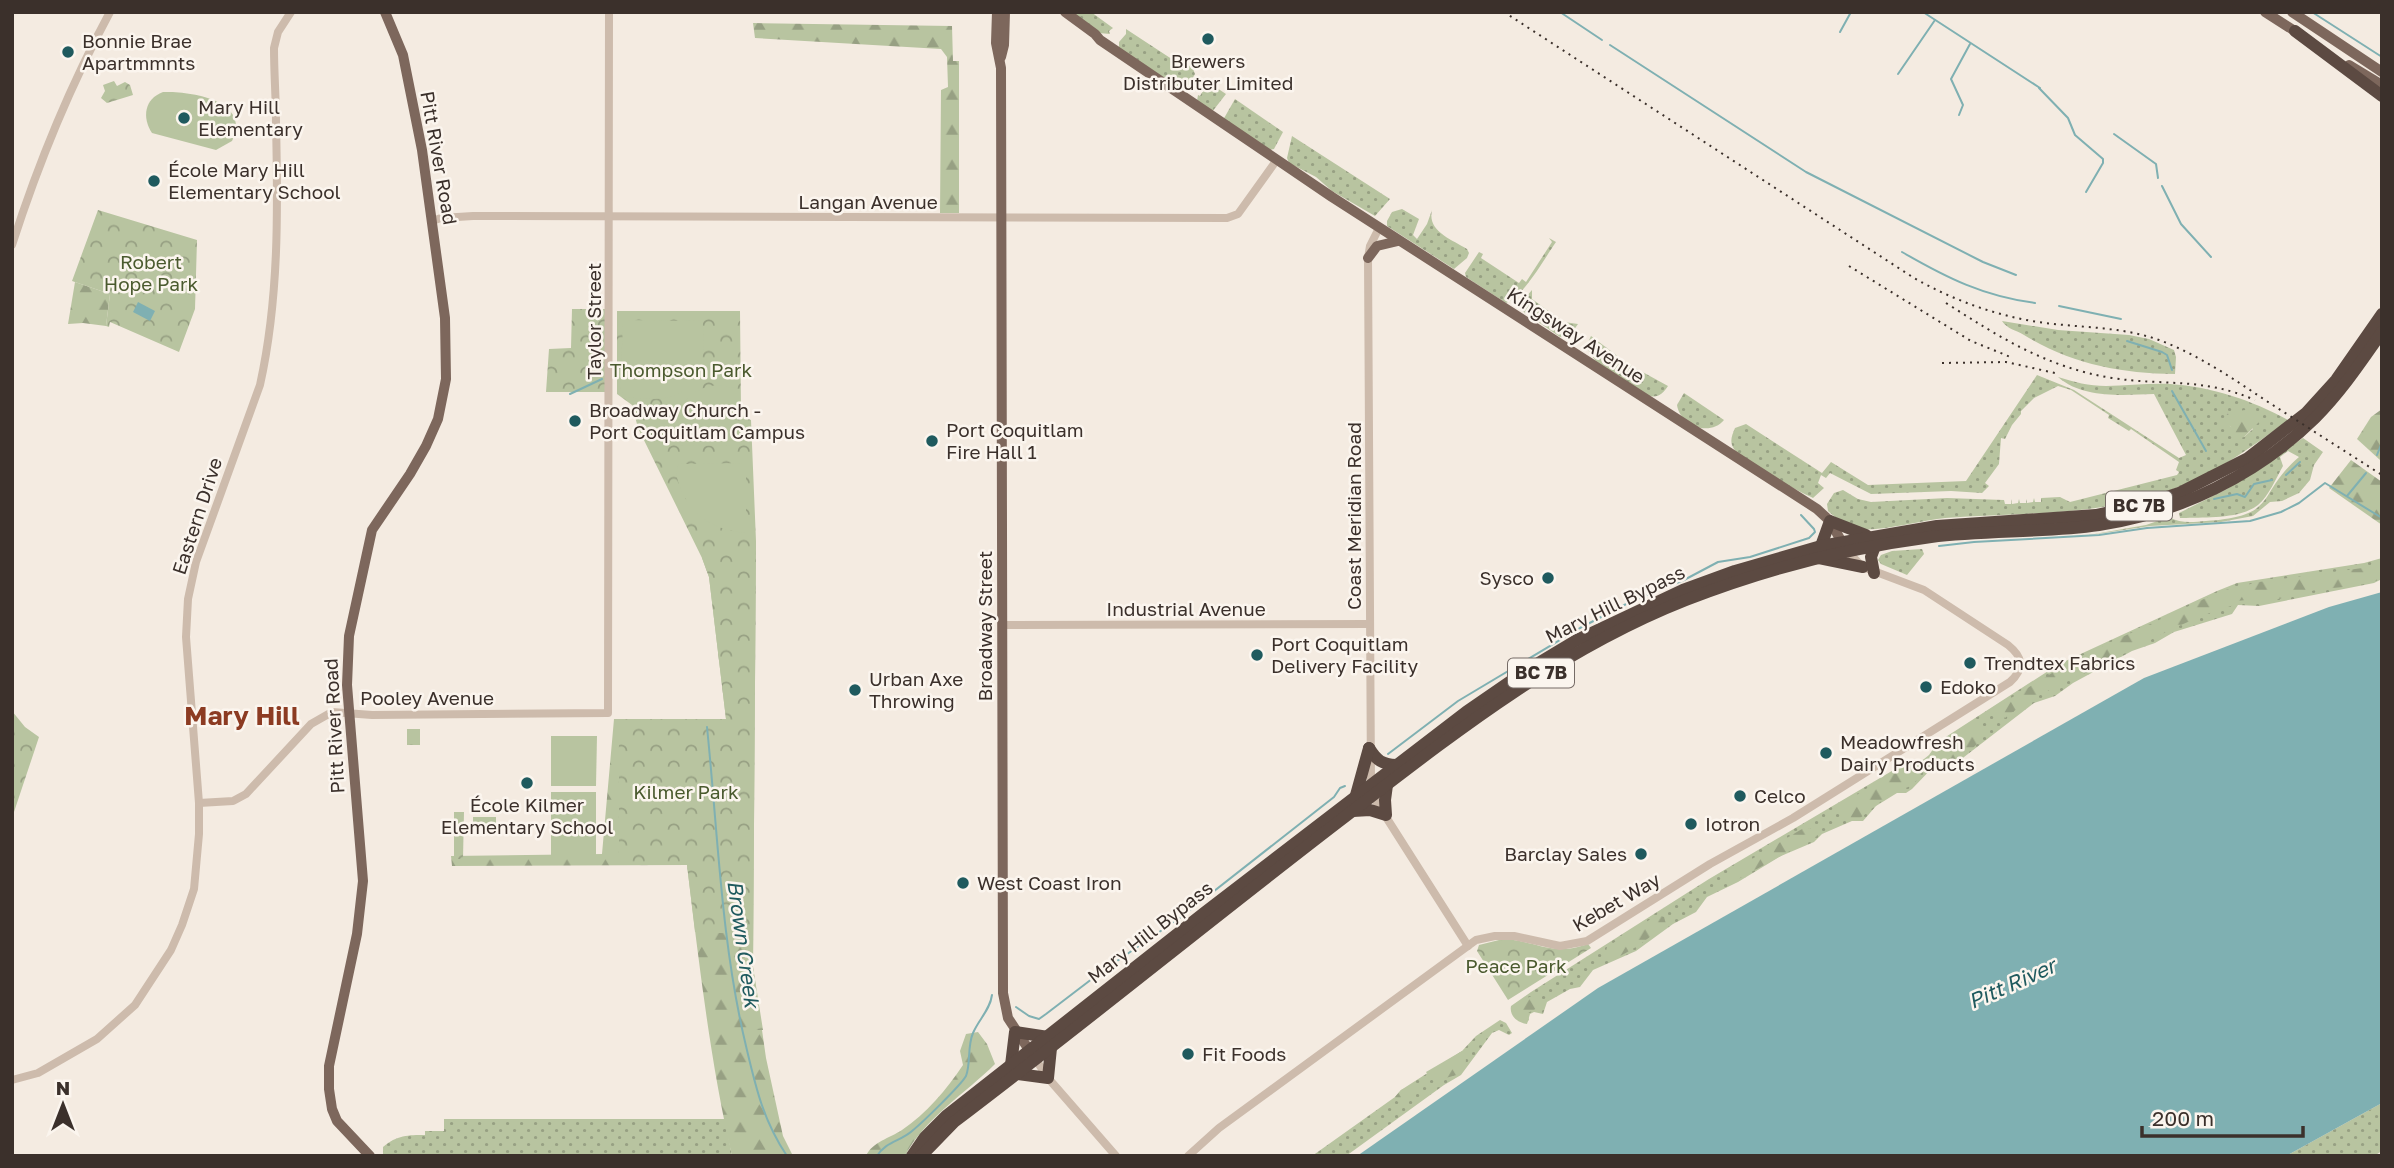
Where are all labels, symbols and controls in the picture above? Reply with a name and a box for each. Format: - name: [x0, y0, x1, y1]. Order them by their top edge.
- place label: Bonnie Brae Apartmmnts: [82, 29, 195, 74]
- marker: Brewers Distributer Limited: [1200, 31, 1216, 47]
- marker: Bonnie Brae Apartmmnts: [60, 44, 76, 60]
- place label: Brewers Distributer Limited: [1123, 49, 1293, 94]
- street label: Pitt River Road: [416, 89, 463, 227]
- place label: Mary Hill Elementary: [198, 95, 303, 140]
- marker: Mary Hill Elementary: [176, 110, 192, 126]
- place label: École Mary Hill Elementary School: [168, 158, 341, 203]
- marker: École Mary Hill Elementary School: [146, 173, 162, 189]
- street label: Langan Avenue: [798, 190, 938, 213]
- park label: Robert Hope Park: [104, 250, 198, 295]
- street label: Taylor Street: [582, 263, 605, 379]
- street label: Kingsway Avenue: [1503, 282, 1649, 388]
- park label: Thompson Park: [610, 358, 752, 381]
- place label: Broadway Church - Port Coquitlam Campus: [589, 398, 805, 443]
- marker: Broadway Church - Port Coquitlam Campus: [567, 413, 583, 429]
- place label: Port Coquitlam Fire Hall 1: [946, 418, 1084, 463]
- street label: Coast Meridian Road: [1342, 422, 1365, 610]
- marker: Port Coquitlam Fire Hall 1: [924, 433, 940, 449]
- street label: Eastern Drive: [167, 454, 226, 577]
- road number: BC 7B: [2106, 492, 2172, 520]
- street label: Broadway Street: [973, 551, 996, 701]
- street label: Mary Hill Bypass: [1541, 560, 1688, 647]
- place label: Sysco: [1480, 566, 1534, 589]
- marker: Sysco: [1540, 570, 1556, 586]
- street label: Industrial Avenue: [1106, 597, 1266, 620]
- place label: Port Coquitlam Delivery Facility: [1271, 632, 1418, 677]
- marker: Port Coquitlam Delivery Facility: [1249, 647, 1265, 663]
- place label: Trendtex Fabrics: [1984, 651, 2135, 674]
- marker: Trendtex Fabrics: [1962, 655, 1978, 671]
- street label: Pitt River Road: [318, 658, 349, 794]
- road number: BC 7B: [1508, 658, 1574, 688]
- place label: Urban Axe Throwing: [869, 667, 963, 712]
- place label: Edoko: [1940, 675, 1996, 698]
- marker: Edoko: [1918, 679, 1934, 695]
- marker: Urban Axe Throwing: [847, 682, 863, 698]
- street label: Pooley Avenue: [360, 686, 494, 709]
- district label: Mary Hill: [184, 700, 300, 731]
- place label: Meadowfresh Dairy Products: [1840, 730, 1975, 775]
- marker: Meadowfresh Dairy Products: [1818, 745, 1834, 761]
- marker: École Kilmer Elementary School: [519, 775, 535, 791]
- park label: Kilmer Park: [633, 780, 739, 803]
- place label: Celco: [1754, 784, 1806, 807]
- marker: Celco: [1732, 788, 1748, 804]
- place label: École Kilmer Elementary School: [441, 793, 613, 838]
- place label: Iotron: [1705, 812, 1760, 835]
- marker: Iotron: [1683, 816, 1699, 832]
- place label: Barclay Sales: [1504, 842, 1627, 865]
- marker: Barclay Sales: [1633, 846, 1649, 862]
- street label: Kebet Way: [1568, 867, 1664, 936]
- place label: West Coast Iron: [977, 871, 1122, 894]
- marker: West Coast Iron: [955, 875, 971, 891]
- street label: Mary Hill Bypass: [1082, 876, 1217, 988]
- water label: Brown Creek: [722, 879, 766, 1011]
- water label: Pitt River: [1964, 951, 2062, 1014]
- park label: Peace Park: [1465, 954, 1567, 977]
- place label: Fit Foods: [1202, 1042, 1286, 1065]
- marker: Fit Foods: [1180, 1046, 1196, 1062]
- north arrow: [28, 1070, 98, 1140]
- text: N: [56, 1076, 70, 1099]
- scale bar: [2142, 1094, 2303, 1138]
- text: 200 m: [2152, 1105, 2214, 1131]

